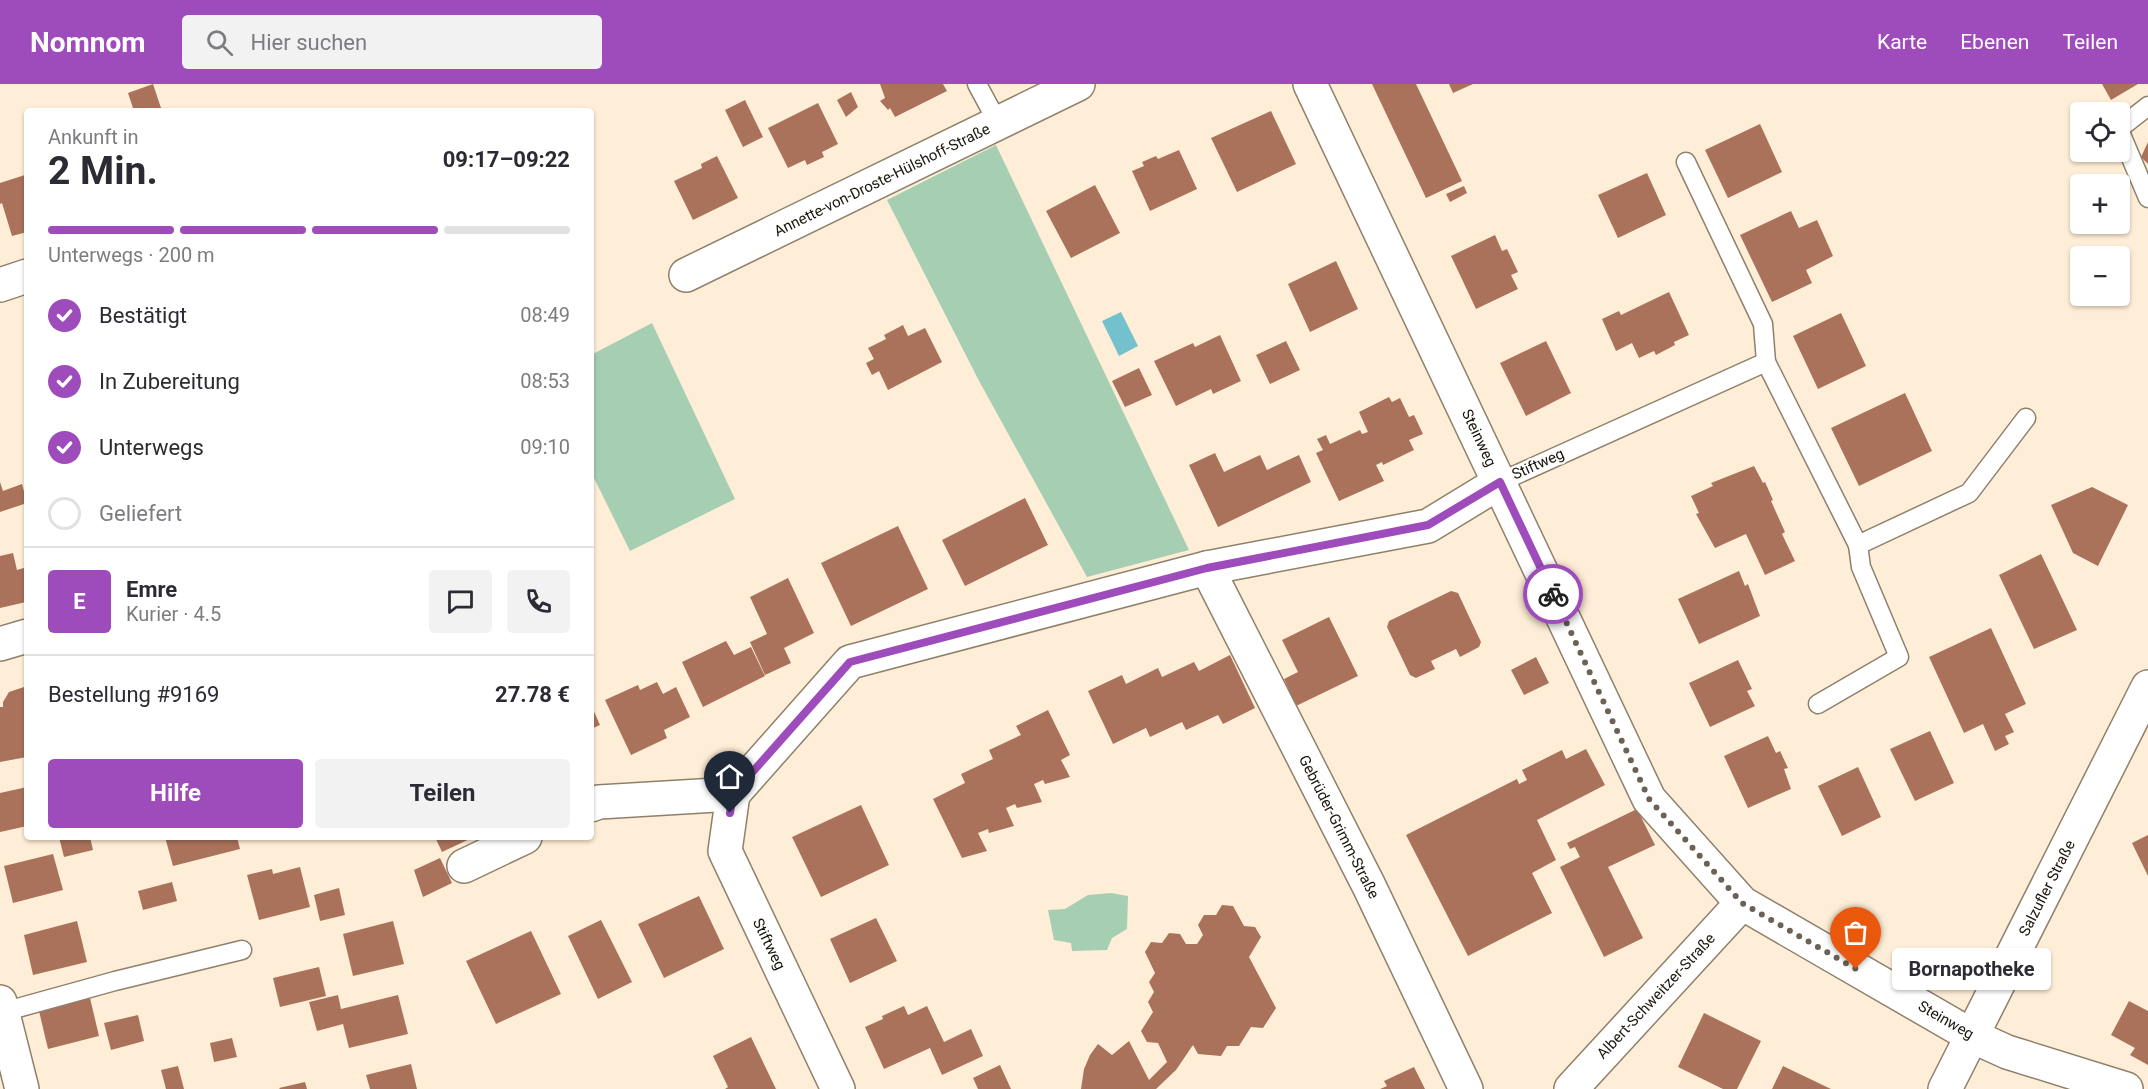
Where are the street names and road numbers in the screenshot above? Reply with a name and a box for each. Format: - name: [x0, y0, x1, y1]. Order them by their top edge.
- street label: Annette-von-Droste-Hülshoff-Straße: [771, 120, 993, 240]
- street label: Steinweg: [1458, 406, 1500, 470]
- street label: Stiftweg: [1509, 445, 1567, 483]
- street label: Gebrüder-Grimm-Straße: [1295, 752, 1383, 902]
- street label: Salzufler Straße: [2015, 837, 2079, 939]
- street label: Stiftweg: [749, 915, 789, 973]
- street label: Albert-Schweitzer-Straße: [1593, 929, 1719, 1063]
- street label: Steinweg: [1915, 997, 1977, 1043]

